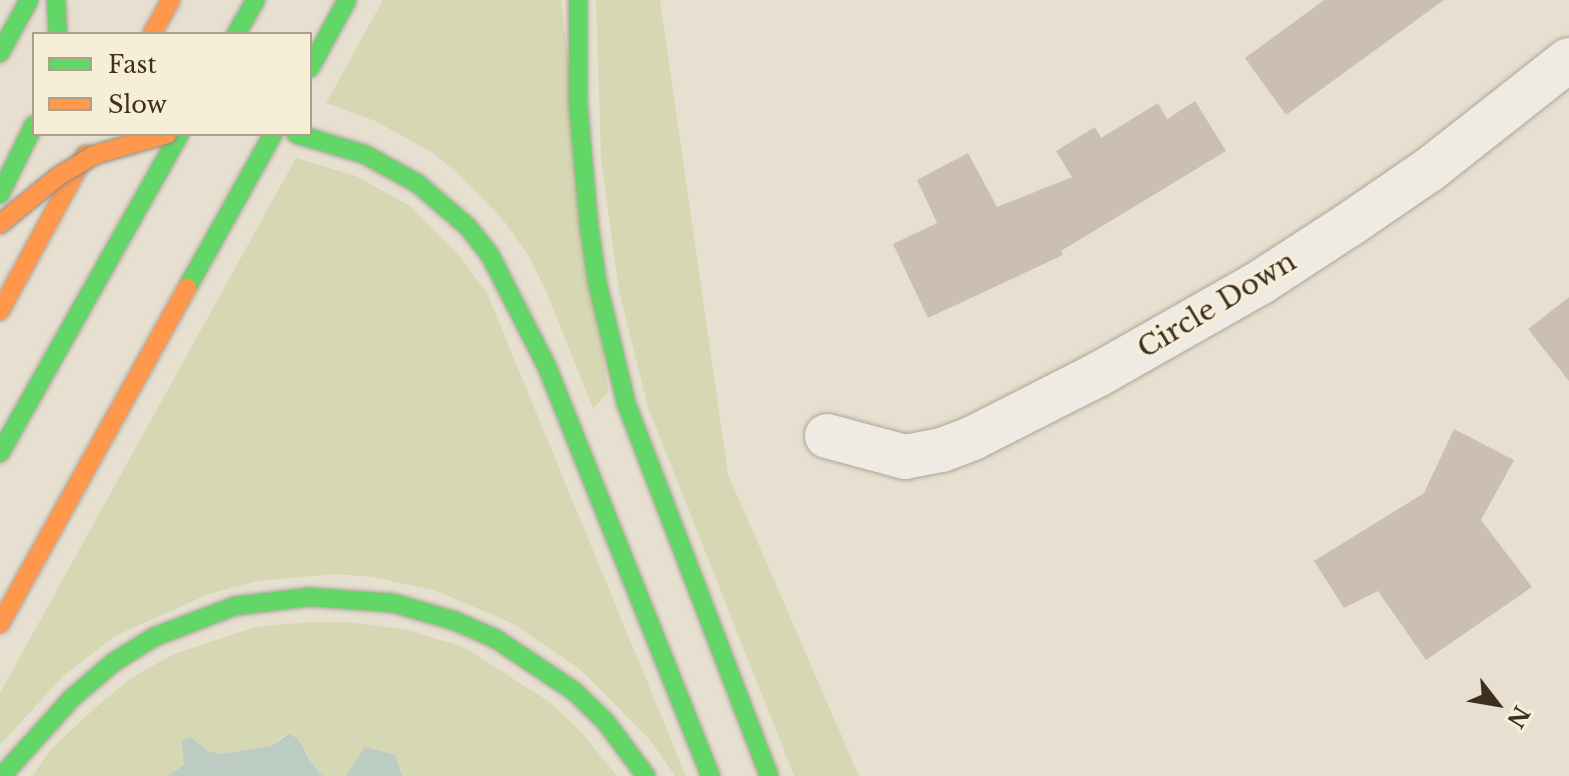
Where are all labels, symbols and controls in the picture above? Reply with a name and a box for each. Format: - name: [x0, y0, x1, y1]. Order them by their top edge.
- legend: [32, 32, 312, 136]
- text: Fast: [108, 50, 156, 79]
- text: Slow: [108, 90, 167, 119]
- street label: Circle Down: [1132, 245, 1302, 365]
- north arrow: [1457, 664, 1537, 744]
- text: N: [1501, 701, 1535, 732]

